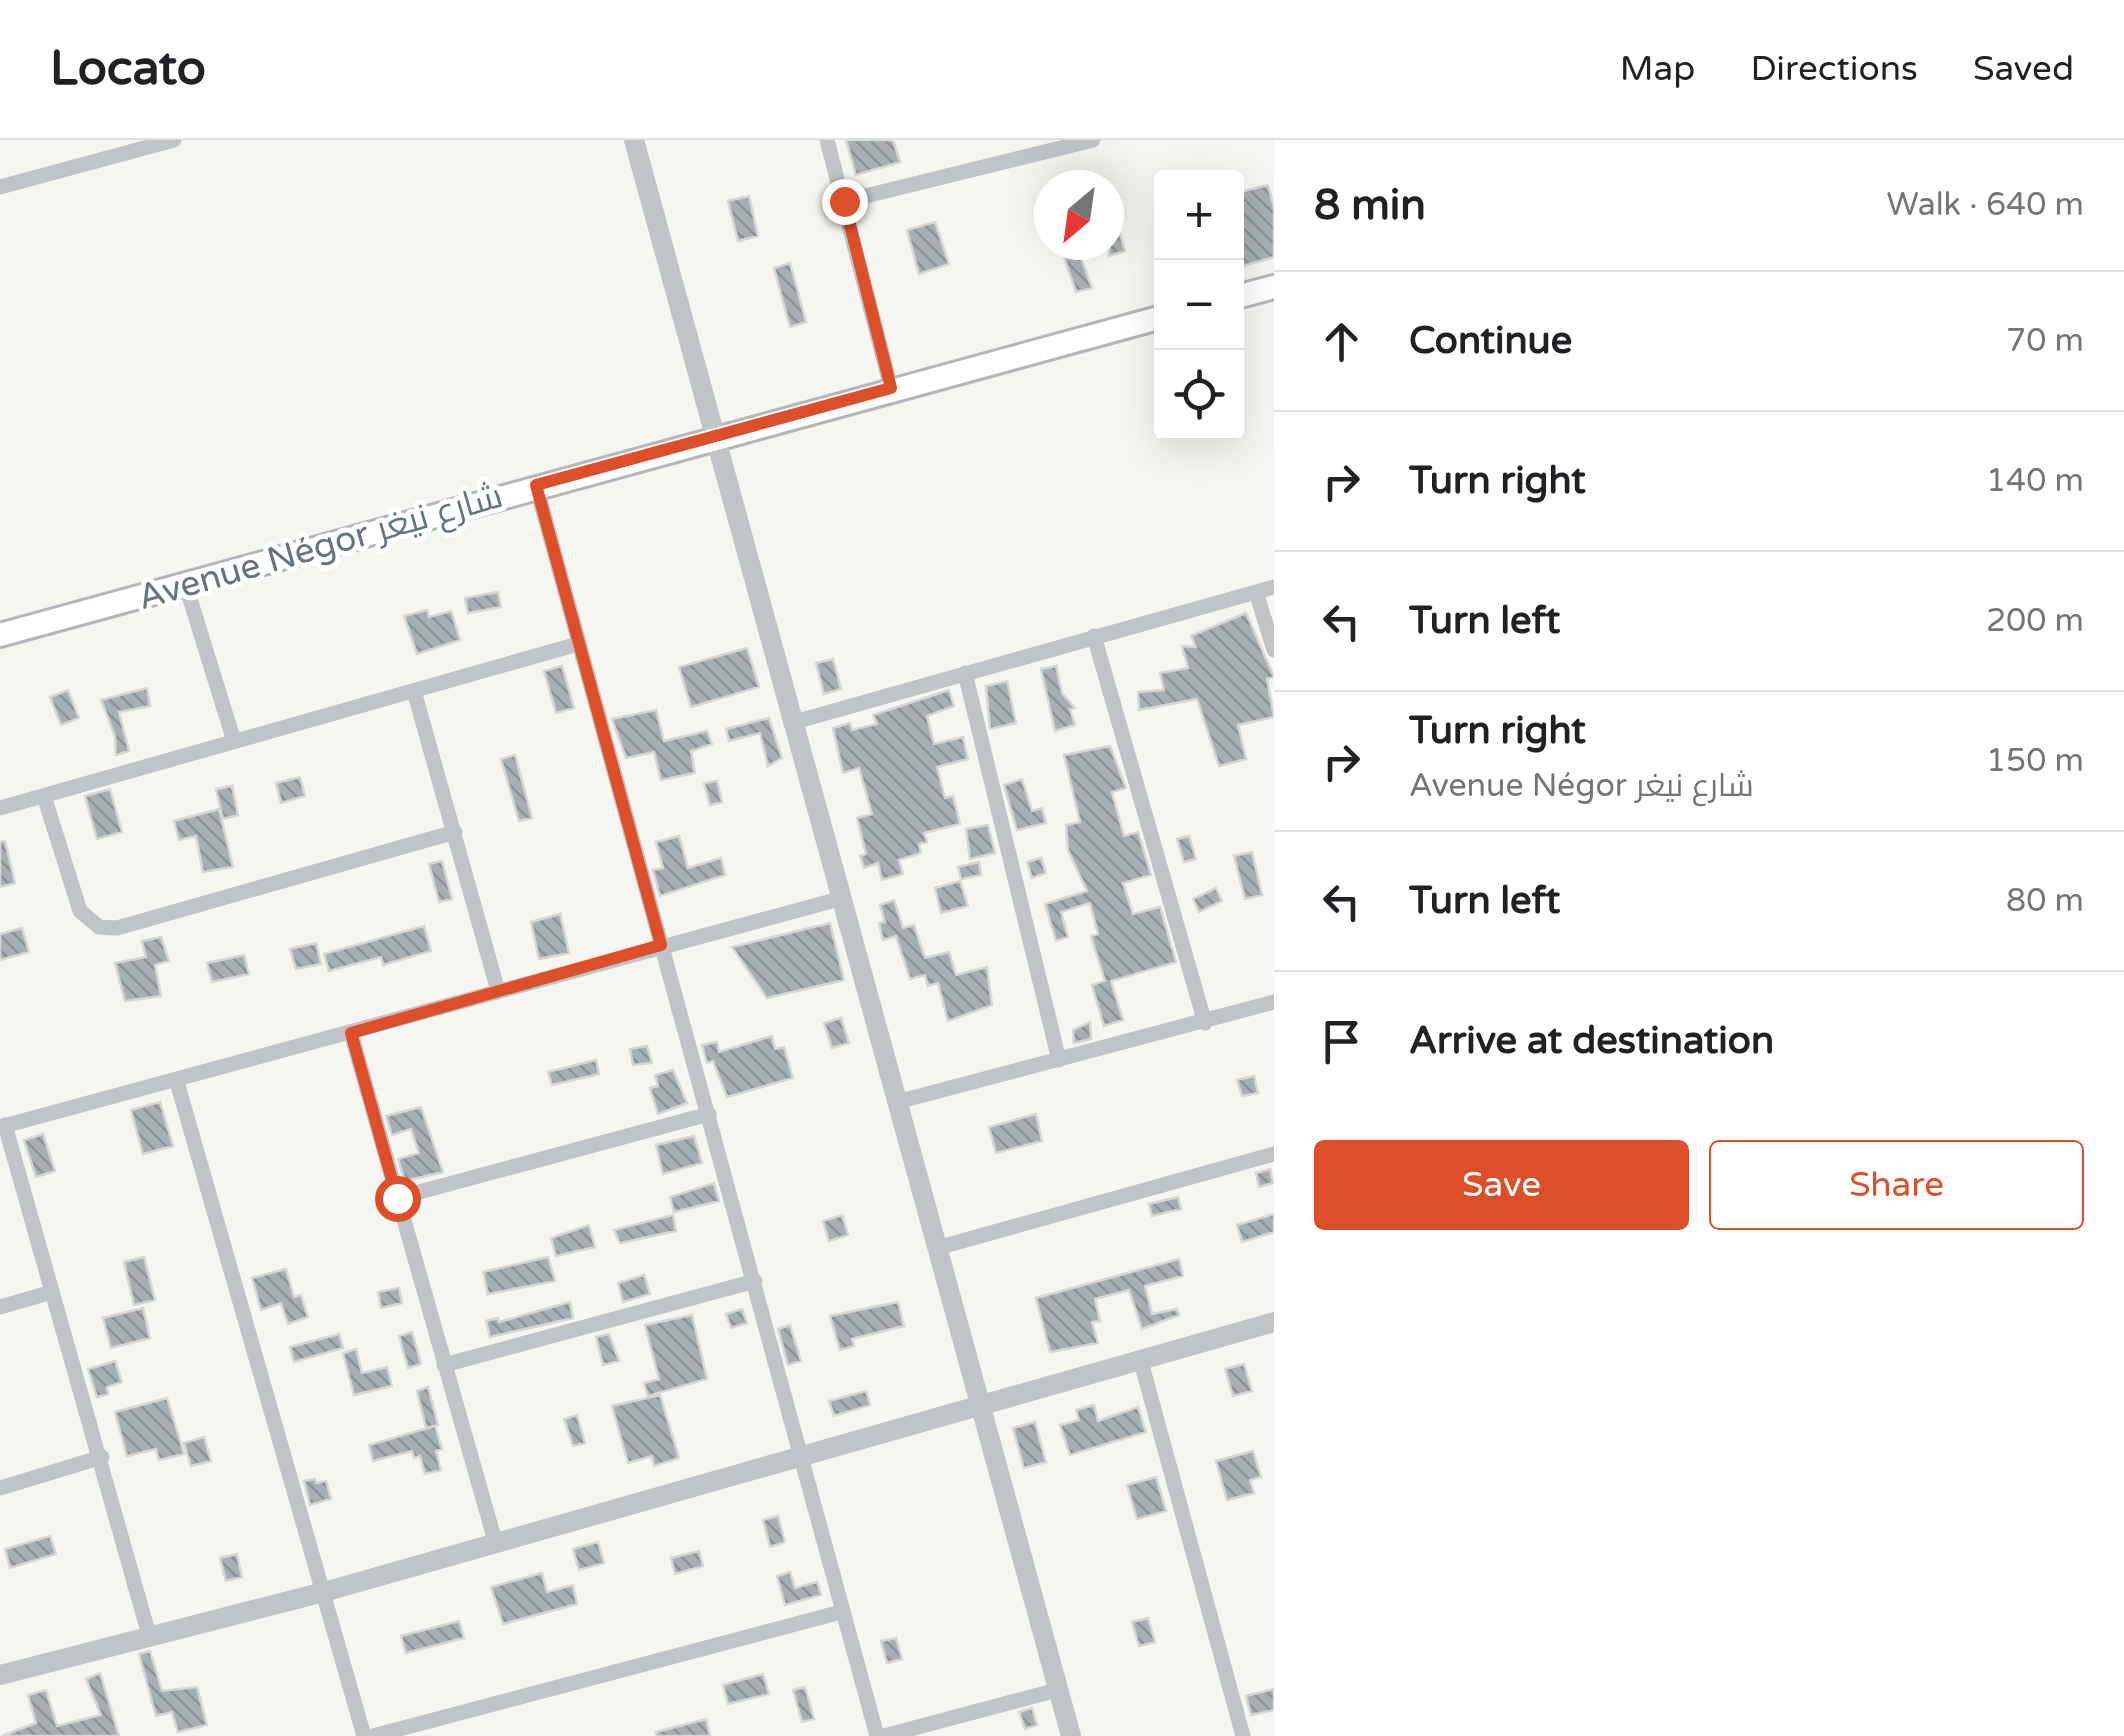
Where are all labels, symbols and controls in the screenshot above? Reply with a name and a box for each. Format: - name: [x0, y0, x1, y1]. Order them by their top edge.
- text: Locato: [50, 40, 206, 98]
- text: Map: [1620, 48, 1695, 90]
- text: Directions: [1750, 48, 1918, 90]
- text: Saved: [1973, 48, 2074, 90]
- north arrow: [1034, 170, 1124, 260]
- map controls: [1154, 170, 1244, 440]
- button: +: [1154, 170, 1244, 260]
- route end: [822, 179, 868, 225]
- text: 8 min: [1314, 180, 1426, 231]
- text: Walk · 640 m: [1887, 186, 2084, 224]
- button: −: [1154, 260, 1244, 350]
- icon: ahead: [1314, 314, 1369, 369]
- text: Continue: [1409, 318, 1572, 364]
- text: 70 m: [2006, 322, 2084, 360]
- button: locate: [1154, 350, 1244, 440]
- icon: right: [1314, 454, 1369, 509]
- text: Turn right: [1409, 458, 1586, 504]
- text: 140 m: [1986, 462, 2084, 500]
- street label: Avenue Négor شارع نيغر: [133, 475, 508, 620]
- icon: left: [1314, 594, 1369, 649]
- text: Turn left: [1409, 598, 1560, 644]
- text: 200 m: [1986, 602, 2084, 640]
- text: Turn right: [1409, 708, 1586, 754]
- icon: right: [1314, 734, 1369, 789]
- text: 150 m: [1986, 742, 2084, 780]
- text: Avenue Négor شارع نيغر: [1409, 767, 1754, 805]
- icon: left: [1314, 874, 1369, 929]
- text: Turn left: [1409, 878, 1560, 924]
- text: 80 m: [2006, 882, 2084, 920]
- icon: arrive: [1314, 1014, 1369, 1069]
- text: Arrive at destination: [1409, 1018, 1774, 1064]
- button: Save: [1314, 1140, 1689, 1230]
- button: Share: [1709, 1140, 2084, 1230]
- route start: [375, 1176, 421, 1222]

